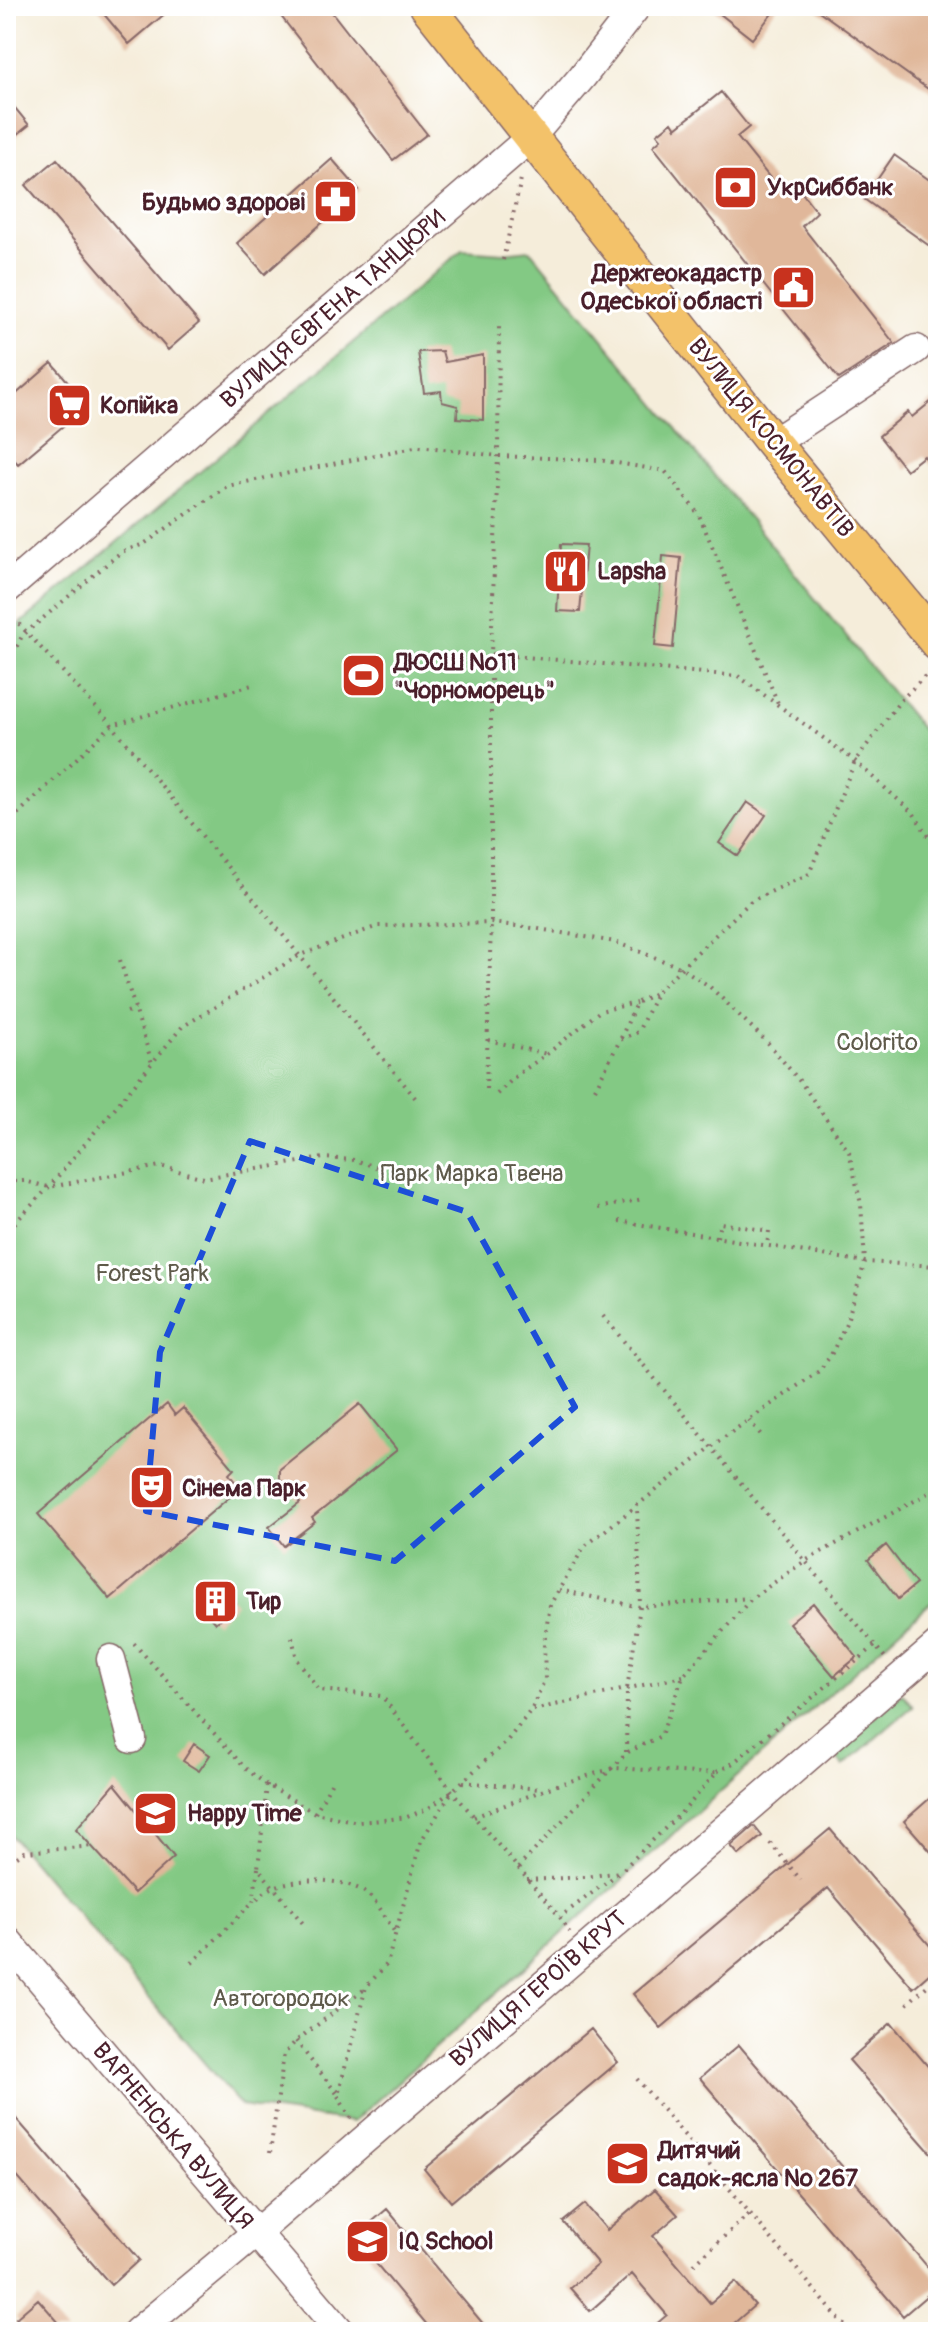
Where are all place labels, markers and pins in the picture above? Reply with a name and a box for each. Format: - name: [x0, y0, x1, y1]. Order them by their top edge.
- bank icon: УкрСиббанк: [712, 163, 760, 211]
- place label: УкрСиббанк: [767, 173, 894, 202]
- pharmacy icon: Будьмо здорові: [312, 178, 360, 226]
- place label: Будьмо здорові: [142, 188, 305, 217]
- place label: Держгеокадастр Одеської області: [580, 259, 762, 316]
- public building icon: Держгеокадастр Одеської області: [769, 263, 817, 311]
- supermarket icon: Копійка: [45, 381, 93, 429]
- place label: Копійка: [100, 391, 178, 420]
- restaurant icon: Lapsha: [542, 547, 590, 595]
- place label: Lapsha: [597, 557, 666, 586]
- place label: ДЮСШ №11 "Чорноморець": [392, 648, 555, 705]
- sports icon: ДЮСШ №11 "Чорноморець": [339, 652, 387, 700]
- theatre icon: Сінема Парк: [127, 1464, 175, 1512]
- place label: Сінема Парк: [182, 1474, 306, 1503]
- building icon: Тир: [191, 1577, 239, 1625]
- place label: Тир: [245, 1587, 281, 1616]
- school or university icon: Happy Time: [132, 1789, 180, 1837]
- place label: Happy Time: [187, 1799, 303, 1828]
- place label: Дитячий садок-ясла № 267: [656, 2136, 858, 2193]
- school or university icon: Дитячий садок-ясла № 267: [603, 2140, 651, 2188]
- school or university icon: IQ School: [343, 2217, 391, 2265]
- place label: IQ School: [398, 2227, 494, 2256]

